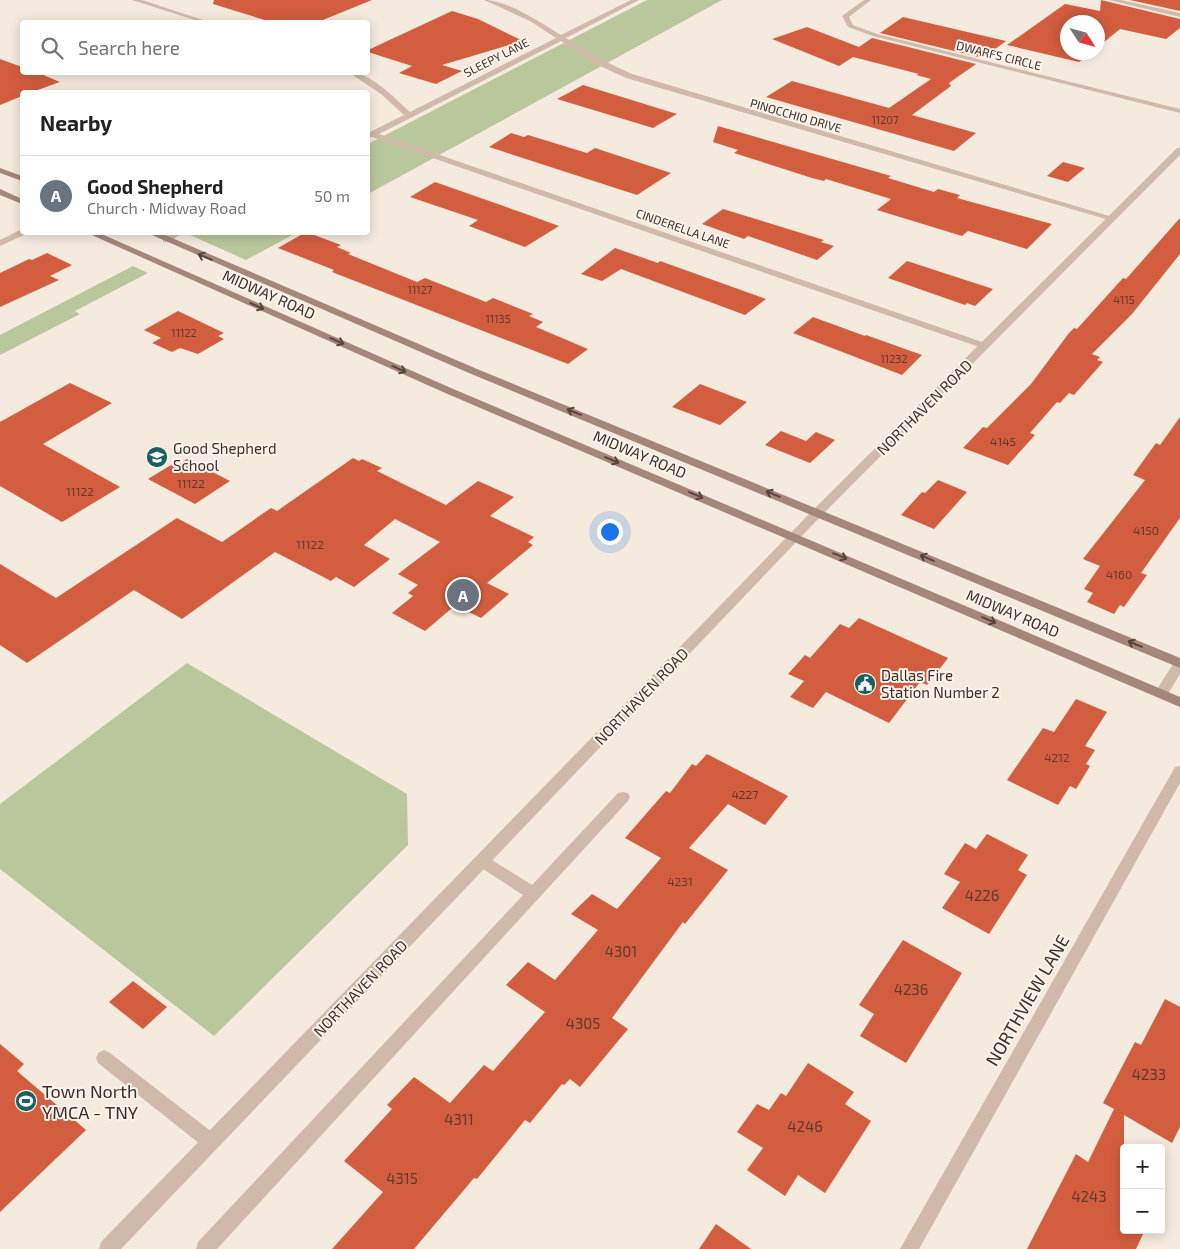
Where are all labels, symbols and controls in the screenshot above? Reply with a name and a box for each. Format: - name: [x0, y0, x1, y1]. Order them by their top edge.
- north arrow: [1060, 15, 1105, 60]
- search box: [20, 20, 370, 75]
- icon: search: [38, 34, 66, 62]
- street label: SLEEPY LANE: [461, 34, 531, 79]
- text: Search here: [78, 36, 180, 59]
- street label: DWARFS CIRCLE: [955, 38, 1043, 72]
- street label: PINOCCHIO DRIVE: [749, 95, 844, 135]
- text: Nearby: [40, 110, 112, 135]
- house number: 11207: [871, 113, 899, 126]
- text: Good Shepherd: [87, 175, 223, 198]
- text: A: [51, 186, 61, 205]
- text: 50 m: [314, 186, 350, 205]
- text: Church · Midway Road: [87, 198, 246, 217]
- street label: CINDERELLA LANE: [634, 205, 732, 251]
- one-way arrow: [198, 251, 213, 261]
- street label: MIDWAY ROAD: [220, 266, 318, 322]
- house number: 11127: [408, 283, 433, 296]
- house number: 4115: [1113, 293, 1135, 306]
- one-way arrow: [249, 302, 264, 312]
- house number: 11135: [485, 312, 511, 325]
- house number: 11122: [171, 326, 197, 339]
- one-way arrow: [329, 337, 344, 347]
- house number: 11232: [880, 352, 908, 365]
- street label: NORTHAVEN ROAD: [873, 356, 975, 458]
- one-way arrow: [391, 364, 406, 374]
- one-way arrow: [567, 407, 582, 417]
- street label: MIDWAY ROAD: [591, 426, 689, 482]
- house number: 4145: [990, 434, 1016, 448]
- place label: Good Shepherd School: [173, 439, 277, 474]
- school or university icon: Good Shepherd School: [145, 445, 169, 469]
- one-way arrow: [604, 455, 619, 465]
- house number: 11122: [177, 476, 205, 490]
- house number: 11122: [66, 484, 94, 498]
- one-way arrow: [766, 489, 781, 498]
- one-way arrow: [688, 491, 703, 500]
- your location: [597, 519, 623, 545]
- house number: 4150: [1133, 523, 1159, 537]
- house number: 11122: [296, 537, 324, 551]
- one-way arrow: [832, 552, 847, 561]
- one-way arrow: [920, 552, 935, 562]
- house number: 4160: [1106, 567, 1132, 581]
- pin: A: [447, 576, 479, 614]
- street label: MIDWAY ROAD: [964, 585, 1062, 641]
- one-way arrow: [981, 615, 996, 625]
- one-way arrow: [1128, 639, 1143, 648]
- street label: NORTHAVEN ROAD: [590, 644, 692, 748]
- place label: Dallas Fire Station Number 2: [881, 666, 1000, 701]
- public building icon: Dallas Fire Station Number 2: [853, 672, 877, 696]
- house number: 4212: [1044, 750, 1070, 764]
- house number: 4227: [731, 787, 759, 801]
- house number: 4231: [667, 874, 693, 888]
- house number: 4226: [965, 886, 999, 904]
- street label: NORTHVIEW LANE: [980, 930, 1074, 1070]
- street label: NORTHAVEN ROAD: [309, 936, 411, 1040]
- house number: 4301: [605, 942, 637, 960]
- house number: 4236: [894, 980, 928, 998]
- house number: 4305: [566, 1014, 600, 1032]
- house number: 4233: [1132, 1065, 1166, 1083]
- place label: Town North YMCA - TNY: [42, 1080, 139, 1123]
- sports icon: Town North YMCA - TNY: [14, 1089, 38, 1113]
- house number: 4311: [444, 1110, 474, 1128]
- house number: 4246: [787, 1117, 823, 1135]
- map controls: [1120, 1144, 1165, 1234]
- button: +: [1120, 1144, 1165, 1189]
- house number: 4315: [386, 1169, 418, 1187]
- house number: 4243: [1071, 1187, 1107, 1205]
- button: −: [1120, 1189, 1165, 1234]

